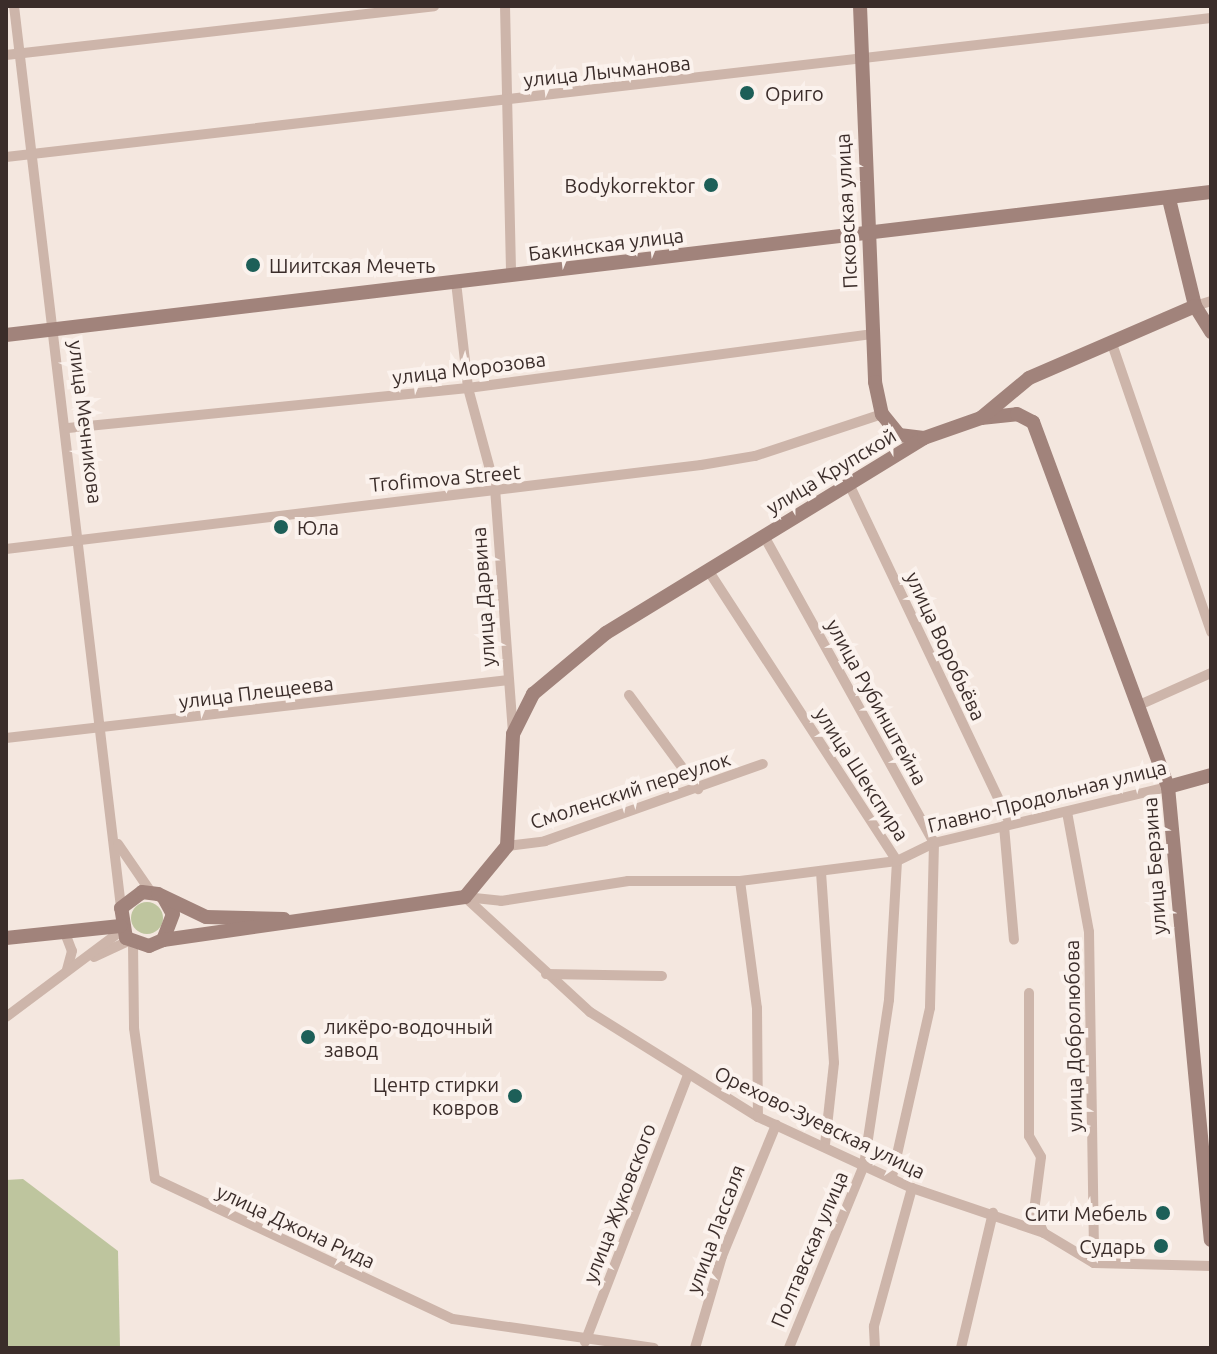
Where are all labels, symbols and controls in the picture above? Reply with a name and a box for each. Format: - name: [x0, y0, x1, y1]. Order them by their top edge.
- street label: улица Лычманова: [522, 50, 692, 92]
- place label: Ориго: [765, 81, 824, 105]
- marker: Ориго: [736, 82, 758, 104]
- street label: Псковская улица: [830, 133, 862, 289]
- place label: Bodykorrektor: [565, 173, 695, 197]
- marker: Bodykorrektor: [702, 176, 720, 194]
- street label: Бакинская улица: [527, 223, 685, 265]
- place label: Шиитская Мечеть: [269, 253, 435, 277]
- marker: Шиитская Мечеть: [244, 256, 262, 274]
- street label: улица Мечникова: [64, 339, 108, 505]
- street label: улица Морозова: [391, 347, 547, 389]
- street label: улица Крупской: [762, 423, 900, 519]
- street label: Trofimova Street: [368, 459, 522, 497]
- place label: Юла: [297, 515, 339, 539]
- marker: Юла: [272, 518, 290, 536]
- street label: улица Дарвина: [466, 526, 500, 668]
- street label: улица Воробьёва: [901, 568, 991, 724]
- street label: улица Рубинштейна: [821, 615, 933, 789]
- street label: улица Плещеева: [177, 671, 335, 713]
- street label: улица Шекспира: [810, 703, 914, 845]
- street label: Смоленский переулок: [527, 746, 733, 834]
- street label: Главно-Продольная улица: [925, 755, 1169, 837]
- street label: улица Берзина: [1137, 796, 1171, 936]
- street label: улица Добролюбова: [1059, 940, 1087, 1132]
- place label: ликёро-водочный завод: [324, 1014, 493, 1061]
- marker: ликёро-водочный завод: [299, 1028, 317, 1046]
- street label: Орехово-Зуевская улица: [711, 1060, 929, 1184]
- place label: Центр стирки ковров: [373, 1072, 499, 1119]
- marker: Центр стирки ковров: [506, 1087, 524, 1105]
- street label: улица Жуковского: [578, 1120, 660, 1286]
- street label: улица Лассаля: [681, 1162, 749, 1296]
- street label: Полтавская улица: [765, 1167, 853, 1331]
- street label: улица Джона Рида: [213, 1179, 379, 1273]
- place label: Сити Мебель: [1024, 1201, 1147, 1225]
- marker: Сити Мебель: [1154, 1204, 1172, 1222]
- place label: Сударь: [1079, 1234, 1145, 1258]
- marker: Сударь: [1152, 1237, 1170, 1255]

